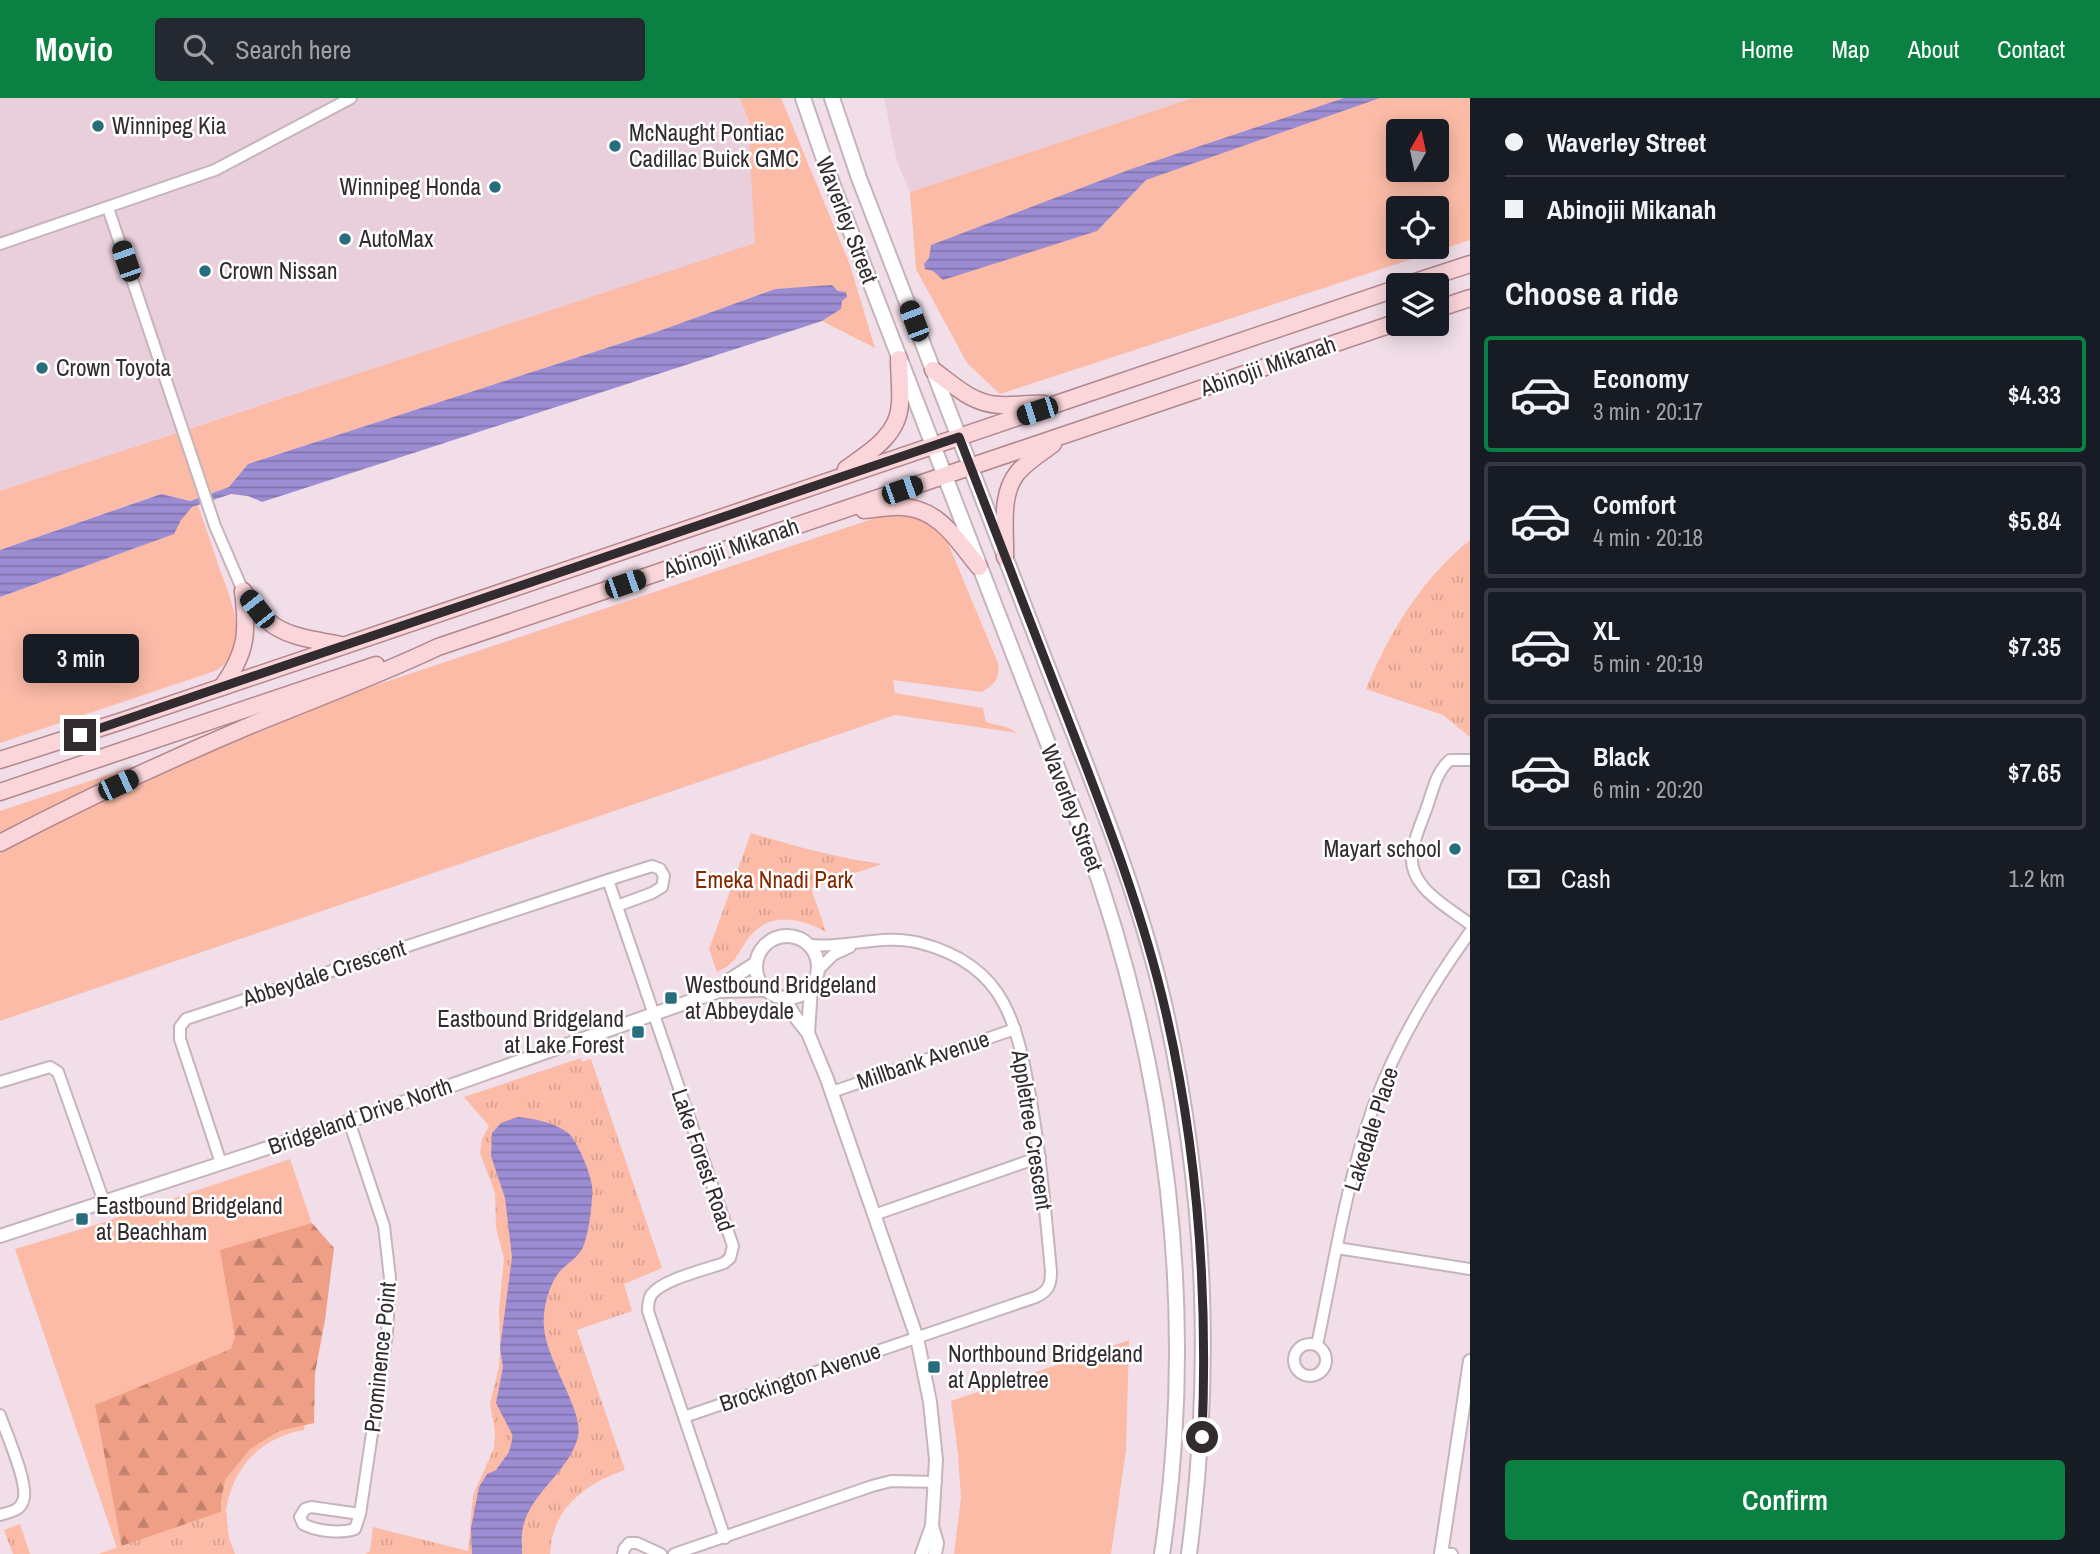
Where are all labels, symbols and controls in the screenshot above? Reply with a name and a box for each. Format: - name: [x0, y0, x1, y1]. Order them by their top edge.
- search box: [155, 18, 645, 81]
- text: Movio: [35, 27, 113, 71]
- icon: search: [179, 30, 217, 68]
- text: Search here: [235, 32, 351, 67]
- text: Home: [1741, 33, 1793, 65]
- text: Map: [1831, 33, 1870, 65]
- text: About: [1908, 33, 1959, 65]
- text: Contact: [1997, 33, 2065, 65]
- place label: Winnipeg Kia: [112, 110, 227, 141]
- place label: McNaught Pontiac Cadillac Buick GMC: [629, 117, 799, 174]
- marker: Winnipeg Kia: [90, 118, 106, 134]
- north arrow: [1386, 119, 1449, 182]
- map controls: [1386, 119, 1449, 336]
- text: Waverley Street: [1547, 125, 1706, 160]
- marker: McNaught Pontiac Cadillac Buick GMC: [607, 138, 623, 154]
- street label: Waverley Street: [809, 152, 886, 288]
- place label: Winnipeg Honda: [339, 171, 482, 202]
- marker: Winnipeg Honda: [487, 179, 503, 195]
- text: Abinojii Mikanah: [1547, 192, 1716, 227]
- button: locate: [1386, 196, 1449, 259]
- place label: AutoMax: [358, 223, 434, 254]
- marker: AutoMax: [337, 231, 353, 247]
- car: [110, 238, 143, 284]
- place label: Crown Nissan: [219, 255, 337, 286]
- marker: Crown Nissan: [197, 263, 213, 279]
- text: Choose a ride: [1505, 272, 1679, 315]
- button: layers: [1386, 273, 1449, 336]
- car: [897, 298, 932, 344]
- street label: Abinojii Mikanah: [1195, 328, 1340, 404]
- place label: Crown Toyota: [56, 352, 171, 383]
- marker: Crown Toyota: [34, 360, 50, 376]
- text: Economy: [1593, 361, 1689, 396]
- icon: car: [1509, 363, 1572, 426]
- text: $4.33: [2008, 377, 2061, 412]
- car: [1014, 395, 1061, 427]
- text: 3 min · 20:17: [1593, 396, 1703, 427]
- car: [879, 473, 926, 507]
- text: Comfort: [1593, 487, 1676, 522]
- icon: car: [1509, 489, 1572, 552]
- text: $5.84: [2008, 503, 2061, 538]
- street label: Abinojii Mikanah: [658, 510, 803, 586]
- text: 4 min · 20:18: [1593, 522, 1703, 553]
- car: [602, 567, 649, 601]
- car: [236, 586, 279, 632]
- text: XL: [1593, 613, 1620, 648]
- icon: car: [1509, 615, 1572, 678]
- text: $7.35: [2008, 629, 2061, 664]
- callout: 3 min: [22, 634, 138, 682]
- text: 3 min: [57, 643, 105, 674]
- text: 5 min · 20:19: [1593, 648, 1703, 679]
- route end: [64, 719, 96, 751]
- text: Black: [1593, 739, 1650, 774]
- street label: Waverley Street: [1034, 740, 1111, 876]
- icon: car: [1509, 741, 1572, 804]
- text: $7.65: [2008, 755, 2061, 790]
- car: [95, 767, 142, 803]
- text: 6 min · 20:20: [1593, 774, 1703, 805]
- place label: Mayart school: [1324, 833, 1441, 864]
- marker: Mayart school: [1447, 841, 1463, 857]
- icon: cash: [1505, 860, 1543, 898]
- text: Cash: [1561, 861, 1611, 896]
- text: 1.2 km: [2008, 863, 2065, 894]
- park label: Emeka Nnadi Park: [695, 864, 854, 895]
- street label: Abbeydale Crescent: [237, 932, 409, 1014]
- place label: Westbound Bridgeland at Abbeydale: [685, 969, 877, 1026]
- marker: Westbound Bridgeland at Abbeydale: [663, 990, 679, 1006]
- place label: Eastbound Bridgeland at Lake Forest: [437, 1003, 624, 1060]
- street label: Millbank Avenue: [853, 1022, 993, 1097]
- marker: Eastbound Bridgeland at Lake Forest: [630, 1024, 646, 1040]
- street label: Appletree Crescent: [1004, 1047, 1060, 1212]
- street label: Lakedale Place: [1336, 1063, 1405, 1195]
- street label: Bridgeland Drive North: [264, 1069, 456, 1162]
- street label: Lake Forest Road: [665, 1084, 742, 1235]
- place label: Eastbound Bridgeland at Beachham: [96, 1190, 283, 1247]
- marker: Eastbound Bridgeland at Beachham: [74, 1211, 90, 1227]
- street label: Prominence Point: [356, 1280, 403, 1434]
- street label: Brockington Avenue: [715, 1334, 885, 1419]
- place label: Northbound Bridgeland at Appletree: [948, 1338, 1143, 1395]
- marker: Northbound Bridgeland at Appletree: [926, 1359, 942, 1375]
- route start: [1186, 1421, 1218, 1453]
- button: Confirm: [1505, 1460, 2065, 1540]

